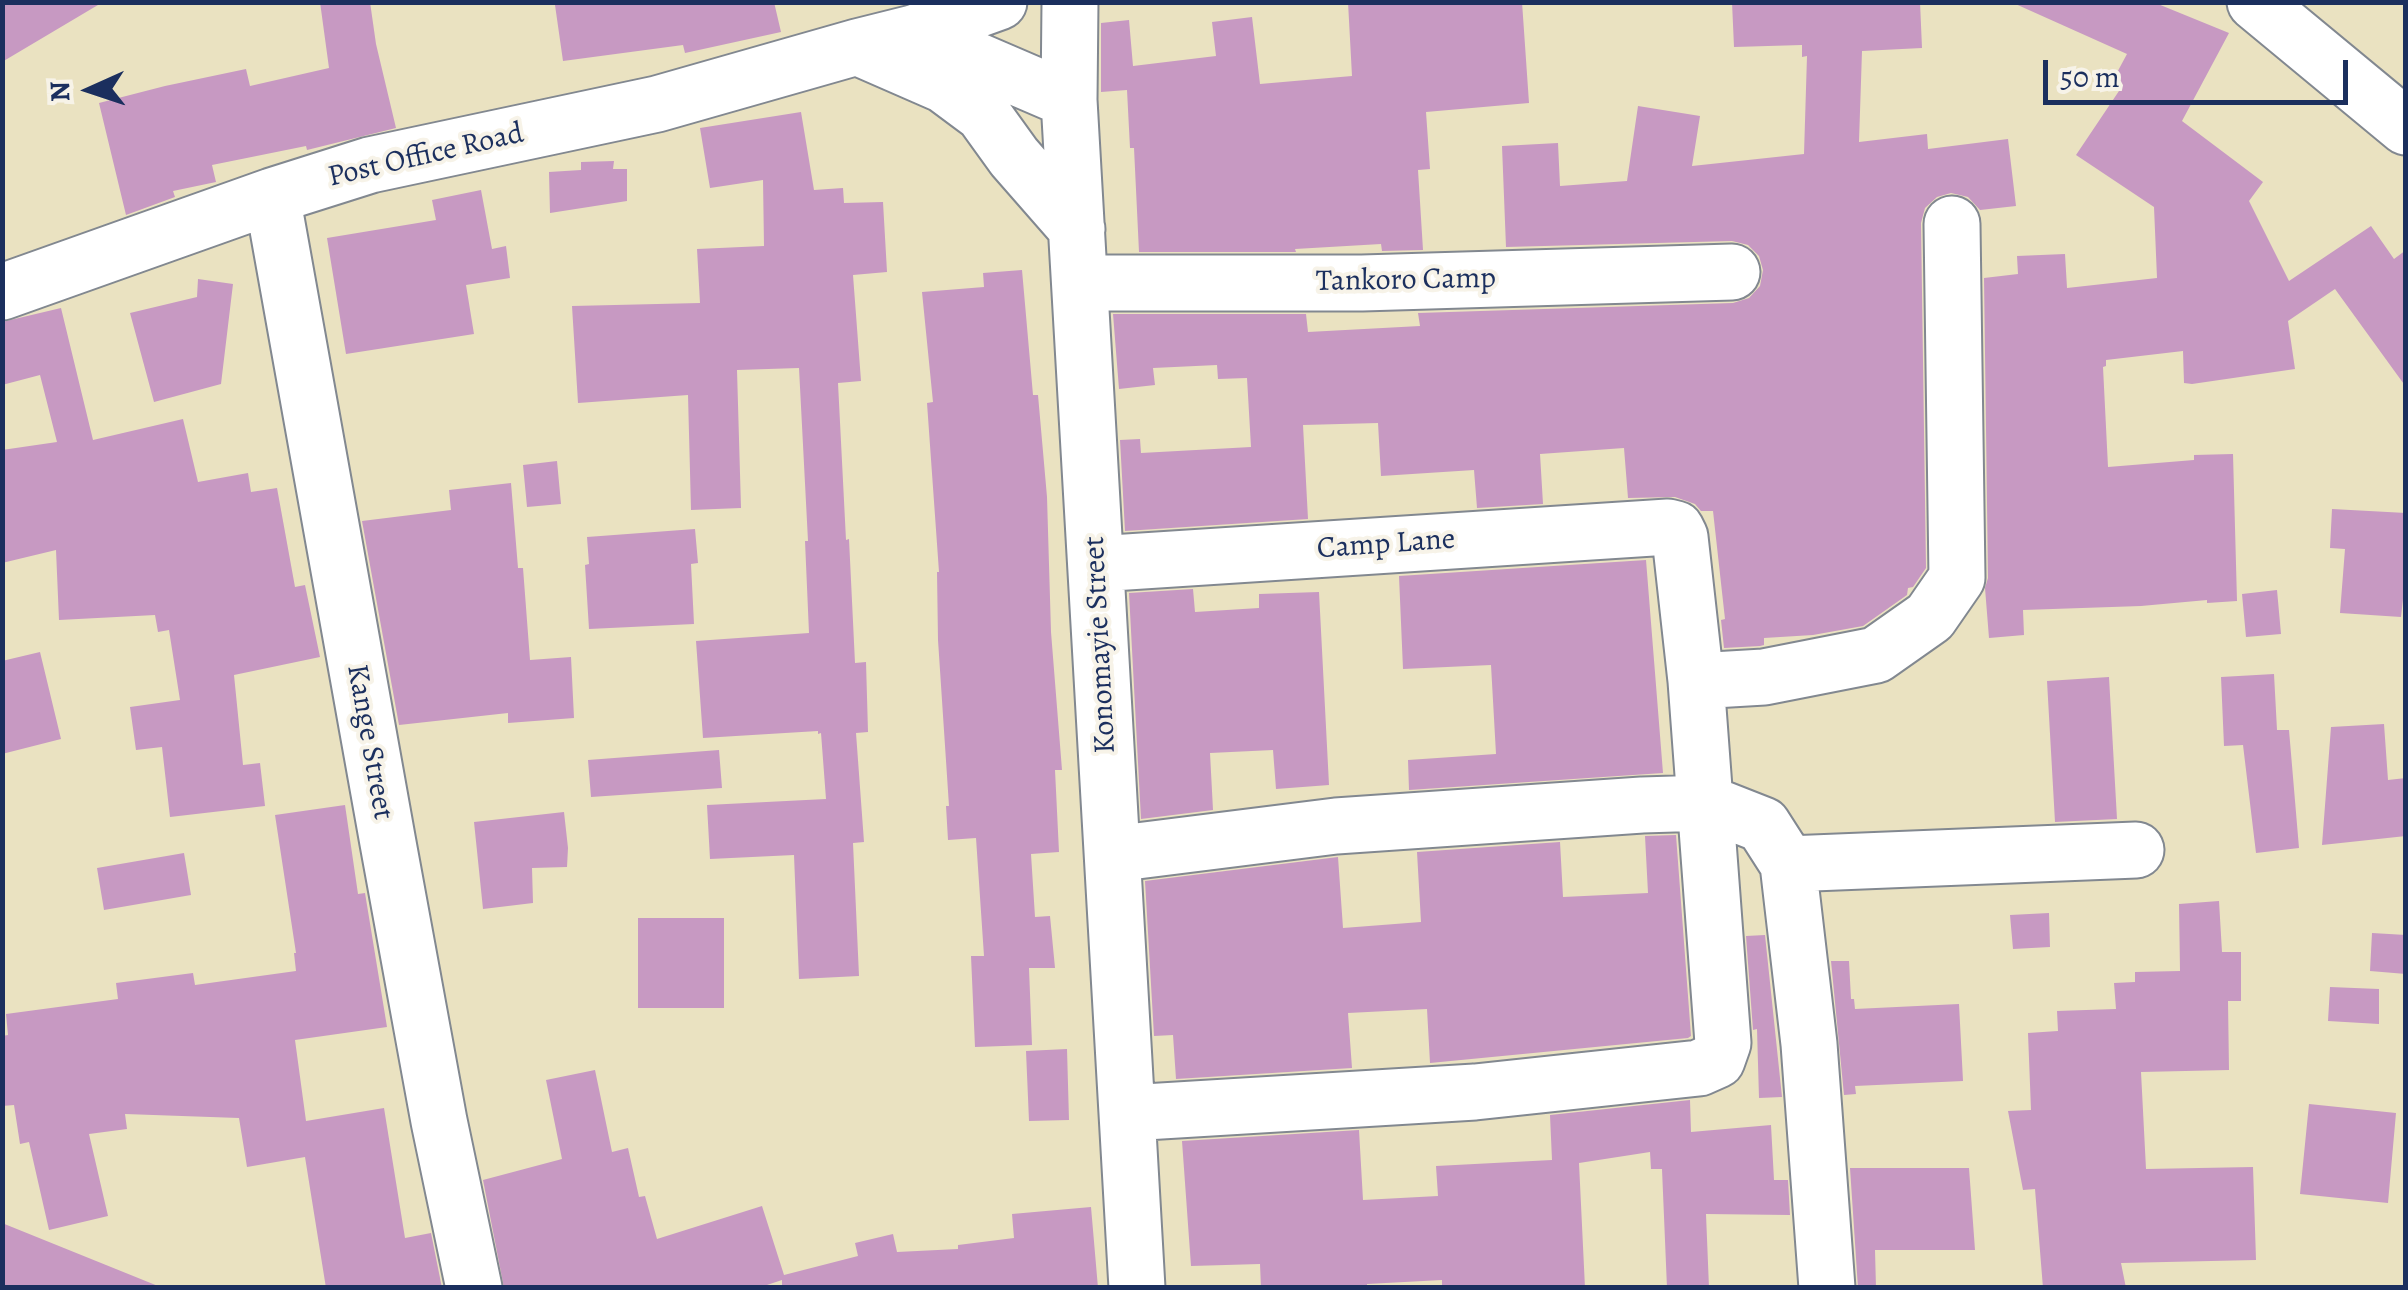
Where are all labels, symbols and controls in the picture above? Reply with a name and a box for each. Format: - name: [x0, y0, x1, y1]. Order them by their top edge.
- north arrow: [40, 40, 140, 140]
- scale bar: [2048, 40, 2353, 102]
- text: 50 m: [2060, 57, 2120, 97]
- text: N: [41, 80, 80, 103]
- street label: Post Office Road: [325, 116, 527, 196]
- street label: Tankoro Camp: [1316, 261, 1496, 301]
- street label: Camp Lane: [1316, 522, 1456, 568]
- street label: Konomayie Street: [1077, 535, 1125, 755]
- street label: Kange Street: [338, 661, 400, 823]

